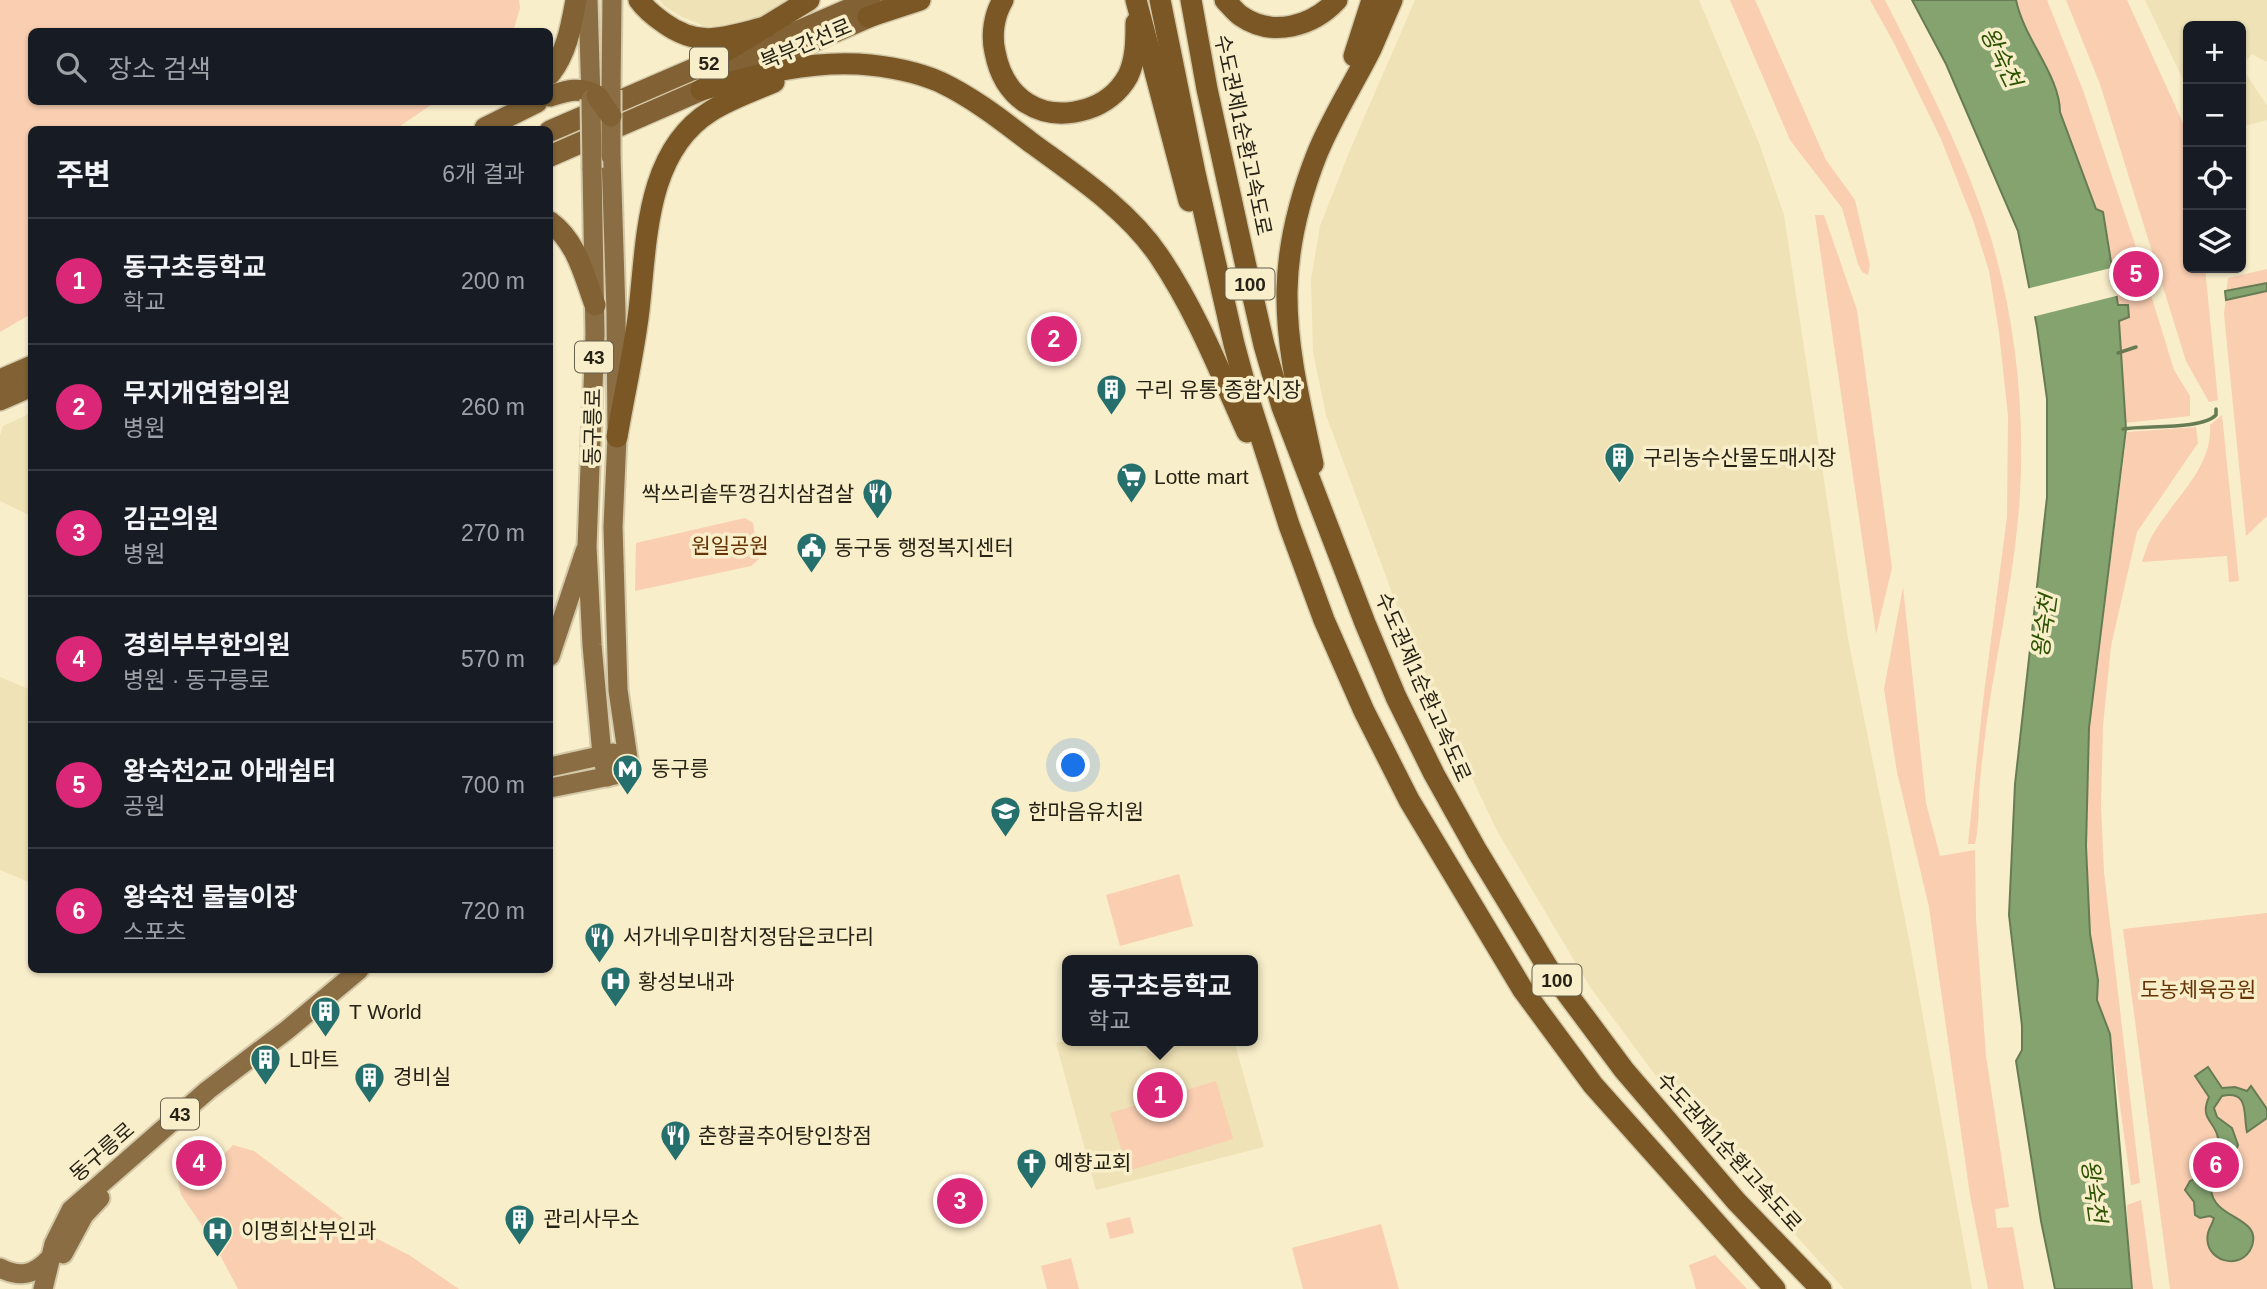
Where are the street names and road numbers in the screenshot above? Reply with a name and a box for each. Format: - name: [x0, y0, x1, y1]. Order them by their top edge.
- street label: 북부간선로: [757, 14, 855, 73]
- street label: 수도권제1순환고속도로: [1211, 32, 1276, 237]
- road number: 52: [690, 48, 728, 78]
- road number: 100: [1226, 268, 1274, 300]
- road number: 43: [575, 342, 613, 372]
- street label: 동구릉로: [580, 388, 605, 466]
- street label: 수도권제1순환고속도로: [1371, 589, 1476, 785]
- road number: 100: [1532, 964, 1582, 996]
- street label: 수도권제1순환고속도로: [1652, 1068, 1806, 1235]
- road number: 43: [161, 1098, 199, 1130]
- street label: 동구릉로: [65, 1118, 138, 1186]

